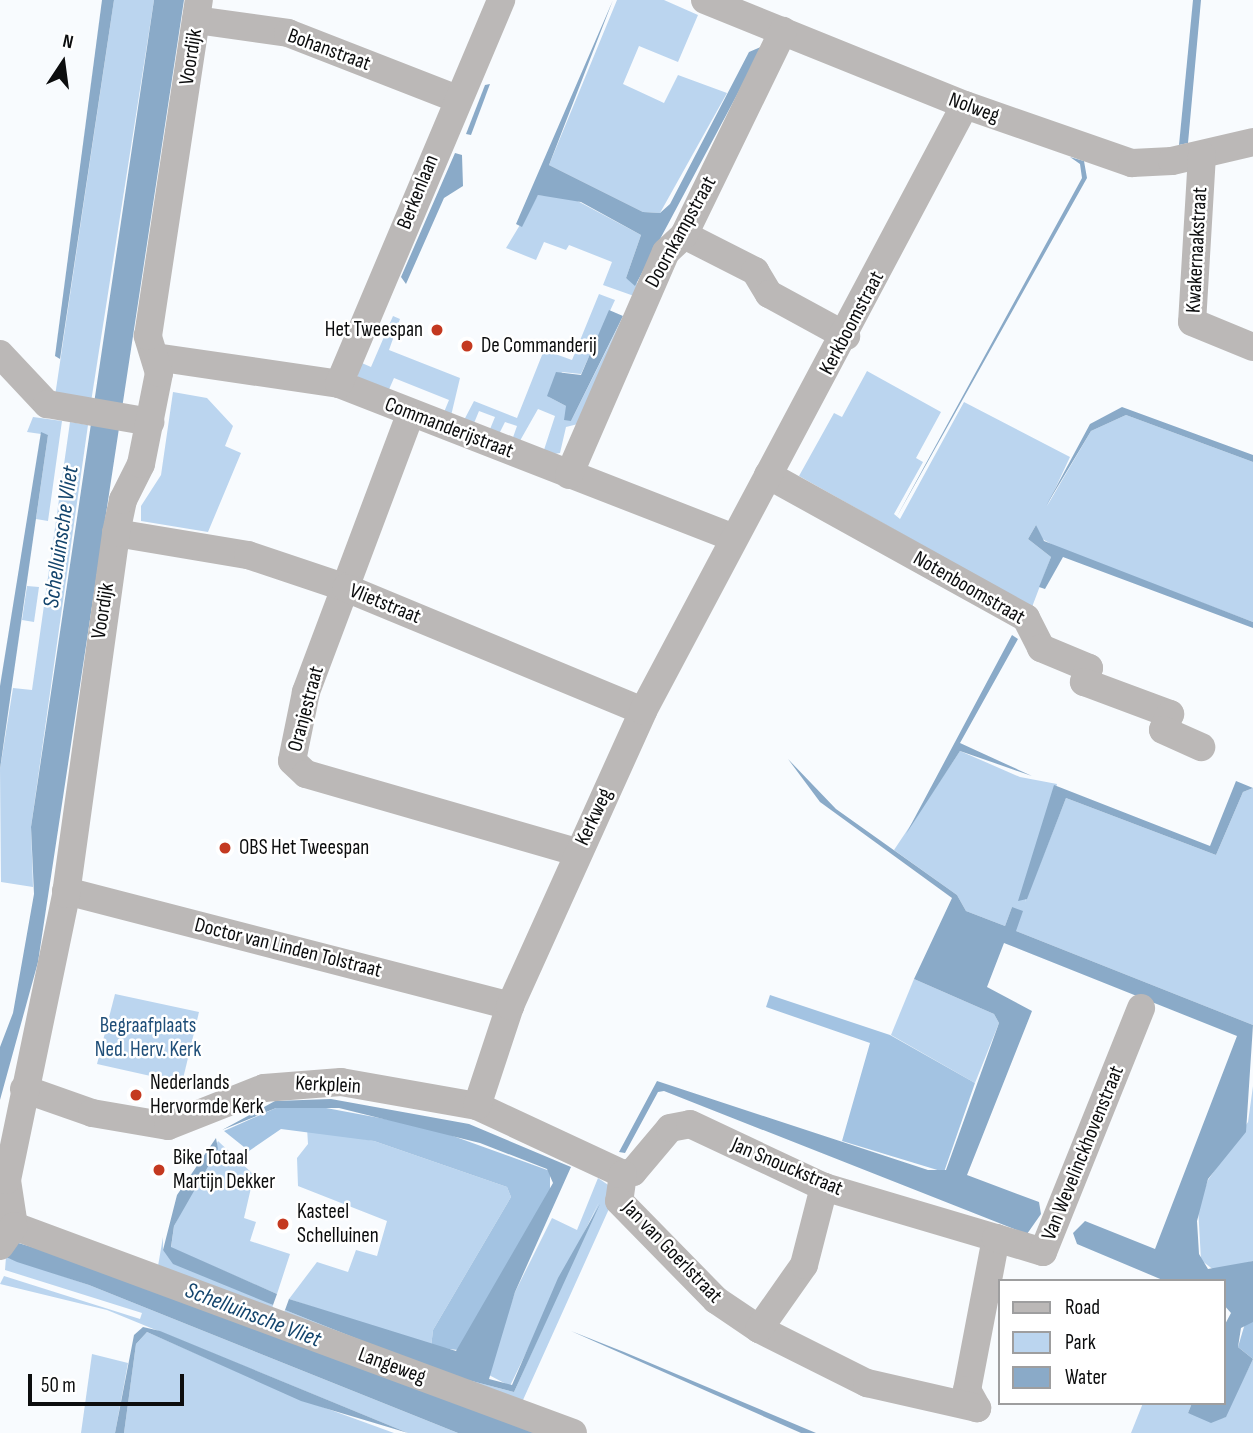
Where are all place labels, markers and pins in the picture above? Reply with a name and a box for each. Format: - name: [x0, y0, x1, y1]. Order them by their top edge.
- place label: Het Tweespan: [325, 317, 423, 343]
- marker: Het Tweespan: [429, 322, 445, 338]
- place label: De Commanderij: [481, 333, 597, 359]
- marker: De Commanderij: [459, 338, 475, 354]
- place label: OBS Het Tweespan: [239, 835, 369, 861]
- marker: OBS Het Tweespan: [217, 840, 233, 856]
- place label: Nederlands Hervormde Kerk: [150, 1070, 264, 1120]
- marker: Nederlands Hervormde Kerk: [128, 1087, 144, 1103]
- place label: Bike Totaal Martijn Dekker: [173, 1145, 275, 1195]
- marker: Bike Totaal Martijn Dekker: [151, 1162, 167, 1178]
- place label: Kasteel Schelluinen: [297, 1199, 379, 1249]
- marker: Kasteel Schelluinen: [275, 1216, 291, 1232]

